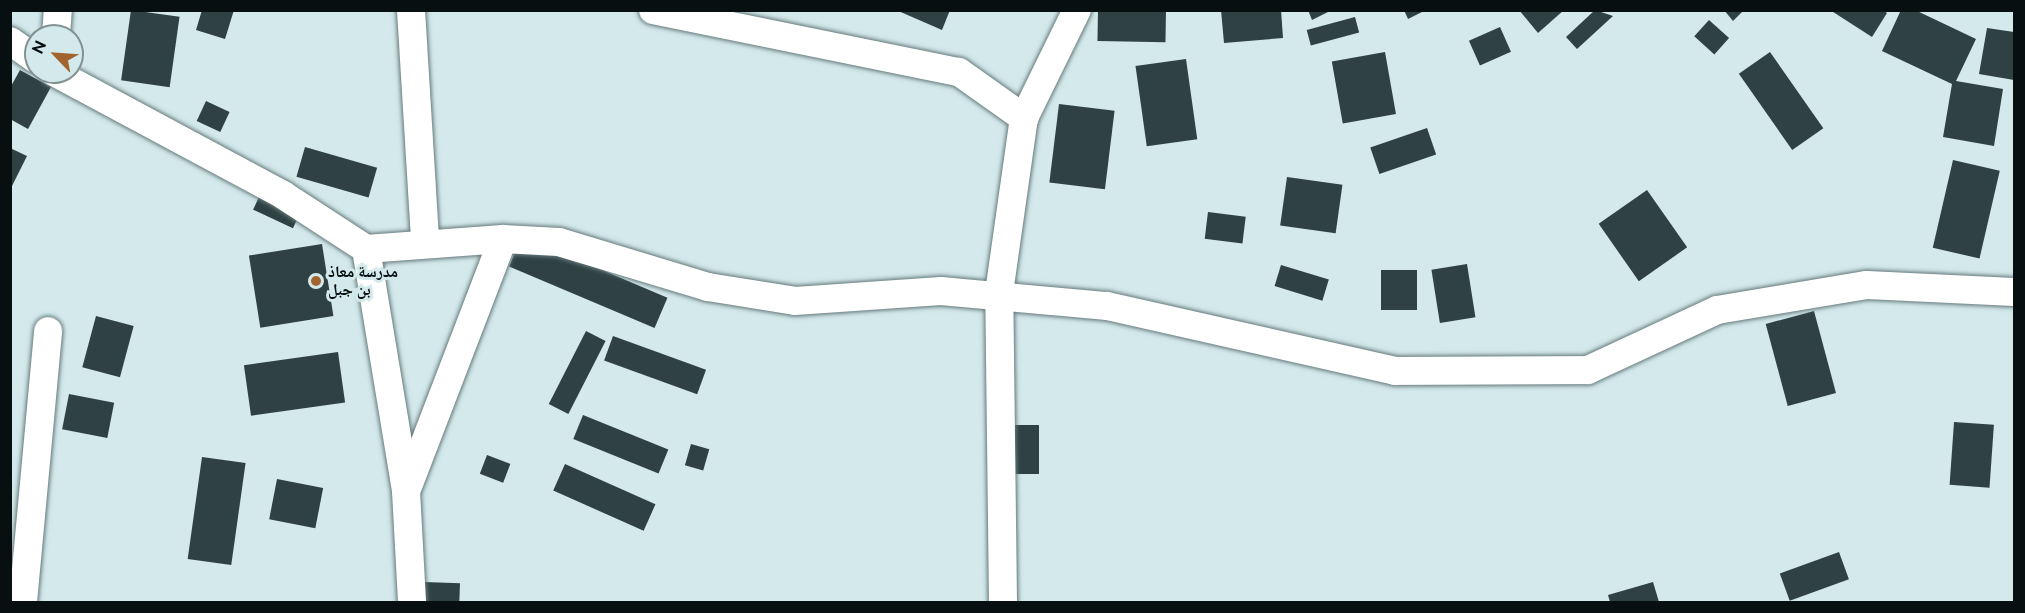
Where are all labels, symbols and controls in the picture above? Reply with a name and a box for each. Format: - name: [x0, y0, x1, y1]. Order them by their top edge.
- north arrow: [24, 24, 84, 84]
- text: N: [28, 37, 50, 57]
- place label: مدرسة معاذ بن جبل: [328, 262, 398, 300]
- marker: مدرسة معاذ بن جبل: [309, 274, 323, 288]

